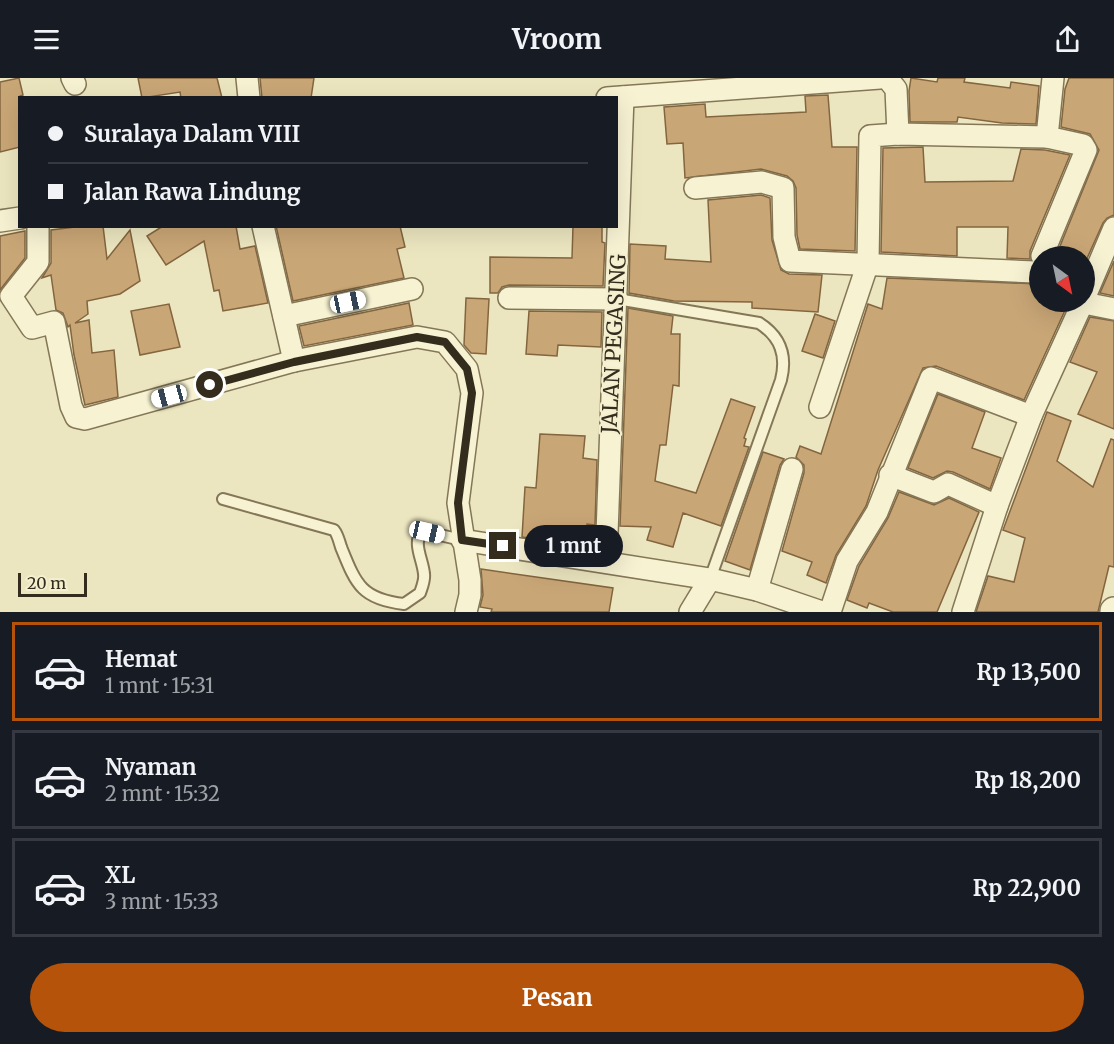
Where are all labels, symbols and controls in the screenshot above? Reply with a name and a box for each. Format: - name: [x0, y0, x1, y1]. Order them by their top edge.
- text: Vroom: [512, 22, 602, 56]
- icon: menu: [30, 23, 63, 56]
- icon: share: [1051, 23, 1084, 56]
- text: Suralaya Dalam VIII: [84, 120, 300, 148]
- text: Jalan Rawa Lindung: [84, 178, 301, 206]
- north arrow: [1029, 246, 1095, 312]
- map controls: [1029, 246, 1095, 312]
- street label: JALAN PEGASING: [595, 254, 632, 435]
- car: [329, 289, 367, 315]
- route start: [196, 371, 223, 398]
- car: [149, 383, 189, 409]
- car: [407, 519, 447, 545]
- callout: 1 mnt: [524, 525, 623, 567]
- route end: [489, 532, 516, 559]
- text: 1 mnt: [546, 533, 601, 558]
- scale bar: [18, 570, 87, 598]
- text: 20 m: [27, 573, 66, 593]
- icon: car: [33, 645, 87, 699]
- text: Hemat: [105, 645, 178, 673]
- text: Rp 13,500: [977, 658, 1081, 686]
- text: 1 mnt · 15:31: [105, 673, 214, 698]
- icon: car: [33, 753, 87, 807]
- text: Nyaman: [105, 753, 196, 781]
- text: Rp 18,200: [974, 766, 1081, 794]
- text: 2 mnt · 15:32: [105, 781, 220, 806]
- icon: car: [33, 861, 87, 915]
- text: XL: [105, 861, 135, 889]
- text: Rp 22,900: [973, 874, 1081, 902]
- text: 3 mnt · 15:33: [105, 889, 219, 914]
- button: Pesan: [30, 963, 1084, 1032]

